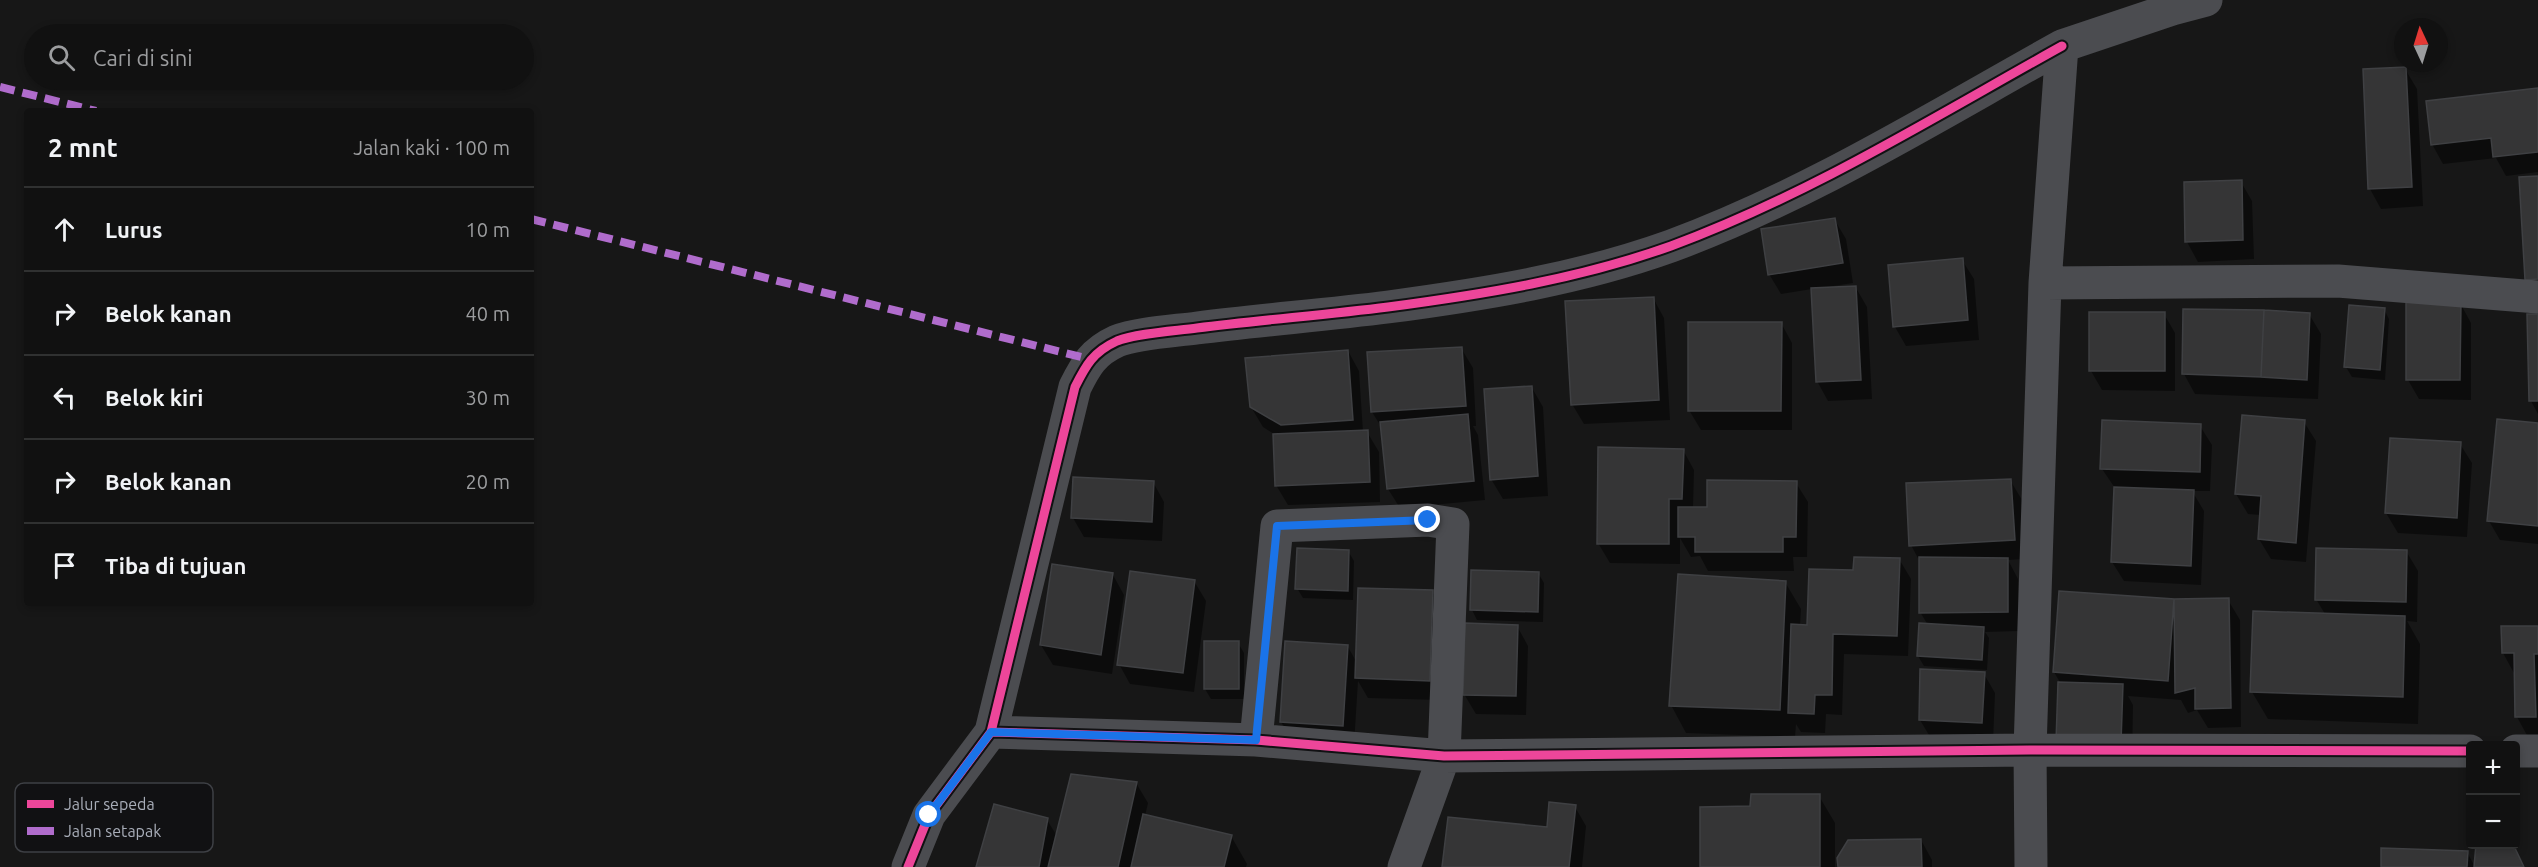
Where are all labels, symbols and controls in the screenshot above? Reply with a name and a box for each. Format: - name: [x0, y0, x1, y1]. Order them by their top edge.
- north arrow: [2394, 18, 2448, 72]
- search box: [24, 24, 534, 90]
- icon: search: [45, 41, 78, 74]
- text: Cari di sini: [93, 45, 193, 70]
- text: 2 mnt: [48, 133, 118, 162]
- text: Jalan kaki · 100 m: [353, 136, 510, 159]
- icon: ahead: [48, 213, 81, 246]
- text: Lurus: [105, 217, 162, 242]
- text: 10 m: [466, 218, 510, 241]
- icon: right: [48, 297, 81, 330]
- text: Belok kanan: [105, 301, 232, 326]
- text: 40 m: [466, 302, 510, 325]
- icon: left: [48, 381, 81, 414]
- text: Belok kiri: [105, 385, 203, 410]
- text: 30 m: [466, 386, 510, 409]
- icon: right: [48, 465, 81, 498]
- text: Belok kanan: [105, 469, 232, 494]
- text: 20 m: [466, 470, 510, 493]
- route end: [1414, 506, 1440, 532]
- icon: arrive: [48, 549, 81, 582]
- text: Tiba di tujuan: [105, 553, 246, 578]
- map controls: [2466, 741, 2520, 849]
- button: +: [2466, 741, 2520, 795]
- legend: [15, 783, 213, 852]
- text: Jalur sepeda: [64, 795, 155, 813]
- button: −: [2466, 795, 2520, 849]
- route start: [915, 801, 941, 827]
- text: Jalan setapak: [64, 822, 161, 840]

